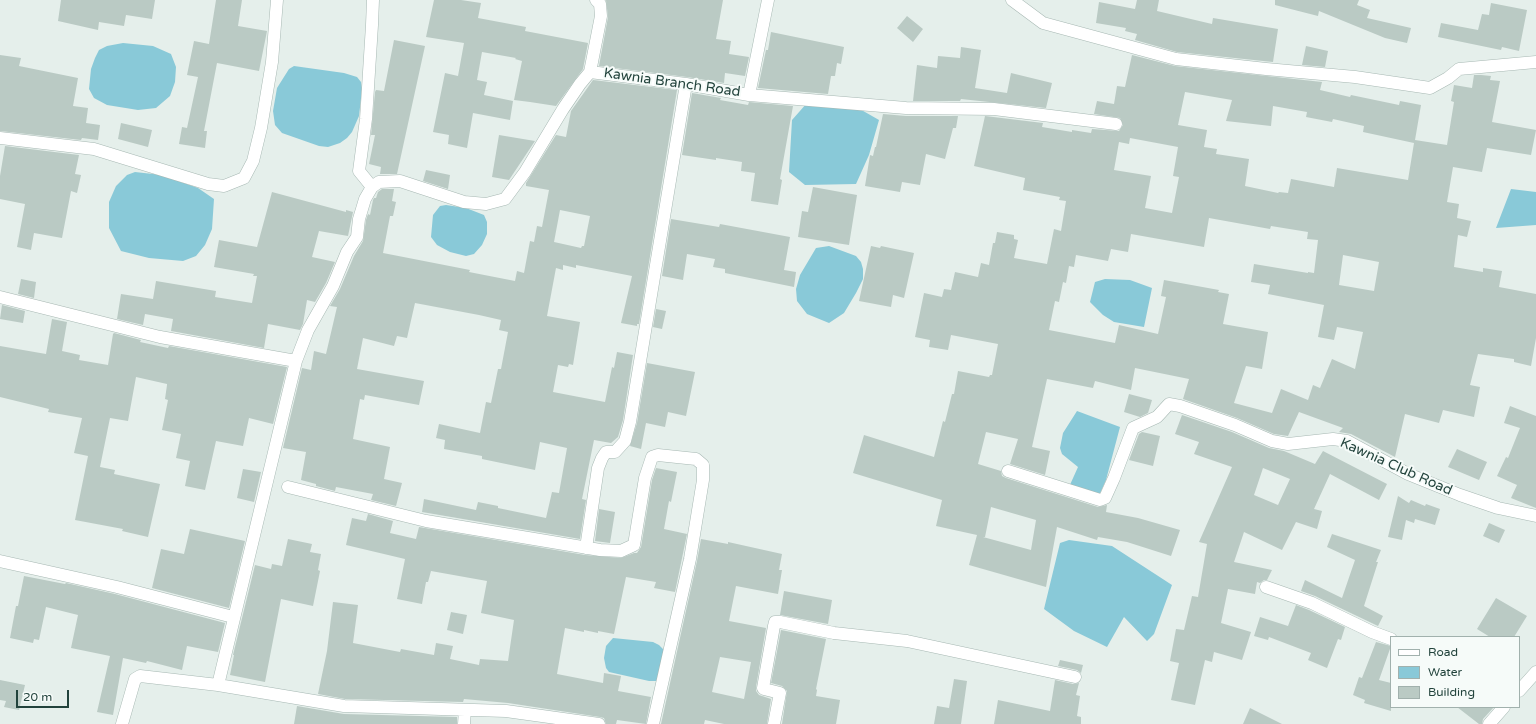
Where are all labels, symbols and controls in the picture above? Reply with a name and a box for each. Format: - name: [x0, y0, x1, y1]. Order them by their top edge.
- street label: Kawnia Branch Road: [603, 65, 741, 101]
- street label: Kawnia Club Road: [1337, 435, 1455, 499]
- legend: [1390, 636, 1520, 708]
- text: Road: [1428, 645, 1458, 659]
- text: Water: [1428, 665, 1462, 679]
- scale bar: [18, 682, 71, 708]
- text: Building: [1428, 685, 1475, 699]
- text: 20 m: [23, 690, 52, 704]

